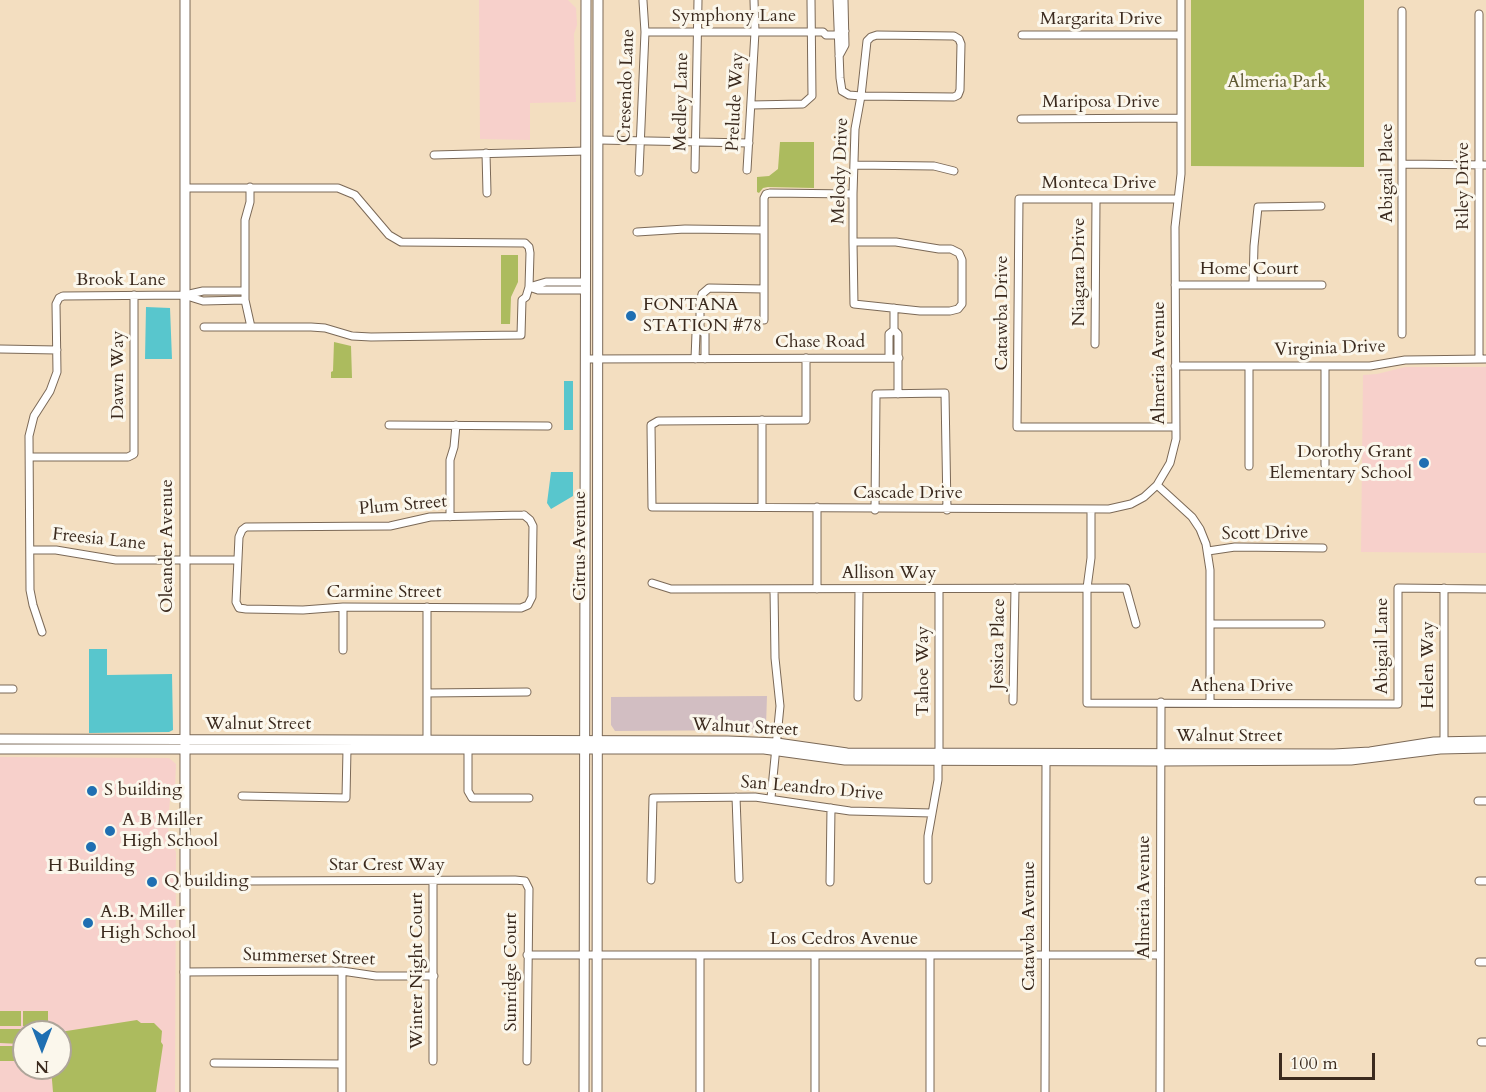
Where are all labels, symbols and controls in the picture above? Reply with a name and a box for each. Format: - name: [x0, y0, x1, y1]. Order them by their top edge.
- street label: Symphony Lane: [672, 6, 796, 28]
- street label: Margarita Drive: [1040, 9, 1162, 31]
- street label: Cresendo Lane: [614, 29, 640, 143]
- street label: Medley Lane: [670, 52, 694, 152]
- street label: Prelude Way: [723, 52, 749, 152]
- park label: Almeria Park: [1227, 72, 1327, 94]
- street label: Mariposa Drive: [1042, 92, 1160, 114]
- street label: Melody Drive: [828, 117, 854, 225]
- street label: Abigail Place: [1377, 123, 1399, 223]
- street label: Riley Drive: [1453, 142, 1475, 230]
- street label: Monteca Drive: [1041, 173, 1157, 195]
- street label: Niagara Drive: [1069, 218, 1091, 326]
- street label: Catawba Drive: [992, 255, 1014, 371]
- street label: Home Court: [1200, 259, 1298, 281]
- street label: Brook Lane: [76, 270, 166, 292]
- place label: FONTANA STATION #78: [643, 295, 762, 338]
- street label: Almeria Avenue: [1149, 301, 1171, 425]
- marker: FONTANA STATION #78: [624, 309, 638, 323]
- street label: Dawn Way: [108, 330, 130, 420]
- street label: Chase Road: [775, 332, 865, 354]
- street label: Virginia Drive: [1274, 336, 1386, 362]
- place label: Dorothy Grant Elementary School: [1269, 442, 1412, 484]
- marker: Dorothy Grant Elementary School: [1417, 456, 1431, 470]
- street label: Oleander Avenue: [157, 479, 179, 613]
- street label: Cascade Drive: [853, 483, 963, 505]
- street label: Plum Street: [358, 491, 448, 521]
- street label: Citrus Avenue: [570, 491, 592, 601]
- street label: Scott Drive: [1221, 522, 1309, 546]
- street label: Freesia Lane: [51, 524, 147, 556]
- street label: Allison Way: [841, 563, 937, 585]
- street label: Carmine Street: [327, 582, 441, 604]
- street label: Jessica Place: [987, 598, 1011, 690]
- street label: Abigail Lane: [1372, 598, 1394, 694]
- street label: Helen Way: [1418, 621, 1440, 709]
- street label: Tahoe Way: [913, 626, 935, 716]
- street label: Athena Drive: [1191, 676, 1293, 698]
- street label: Walnut Street: [205, 714, 311, 736]
- street label: Walnut Street: [691, 714, 799, 742]
- street label: Walnut Street: [1176, 726, 1282, 748]
- street label: San Leandro Drive: [740, 772, 884, 806]
- place label: S building: [104, 780, 182, 802]
- marker: S building: [85, 784, 99, 798]
- place label: A B Miller High School: [122, 810, 218, 852]
- marker: A B Miller High School: [103, 824, 117, 838]
- street label: Almeria Avenue: [1134, 835, 1156, 959]
- marker: H Building: [84, 840, 98, 854]
- street label: Star Crest Way: [329, 855, 445, 877]
- place label: H Building: [48, 856, 134, 878]
- street label: Catawba Avenue: [1019, 861, 1041, 991]
- place label: Q building: [164, 871, 249, 893]
- marker: Q building: [145, 875, 159, 889]
- street label: Winter Night Court: [407, 893, 429, 1049]
- place label: A.B. Miller High School: [100, 902, 196, 944]
- street label: Sunridge Court: [501, 912, 523, 1032]
- marker: A.B. Miller High School: [81, 916, 95, 930]
- street label: Los Cedros Avenue: [770, 929, 918, 951]
- street label: Summerset Street: [243, 945, 375, 971]
- north arrow: [12, 1020, 72, 1080]
- scale bar: [1282, 1041, 1378, 1079]
- text: 100 m: [1290, 1051, 1338, 1076]
- text: N: [35, 1055, 49, 1077]

